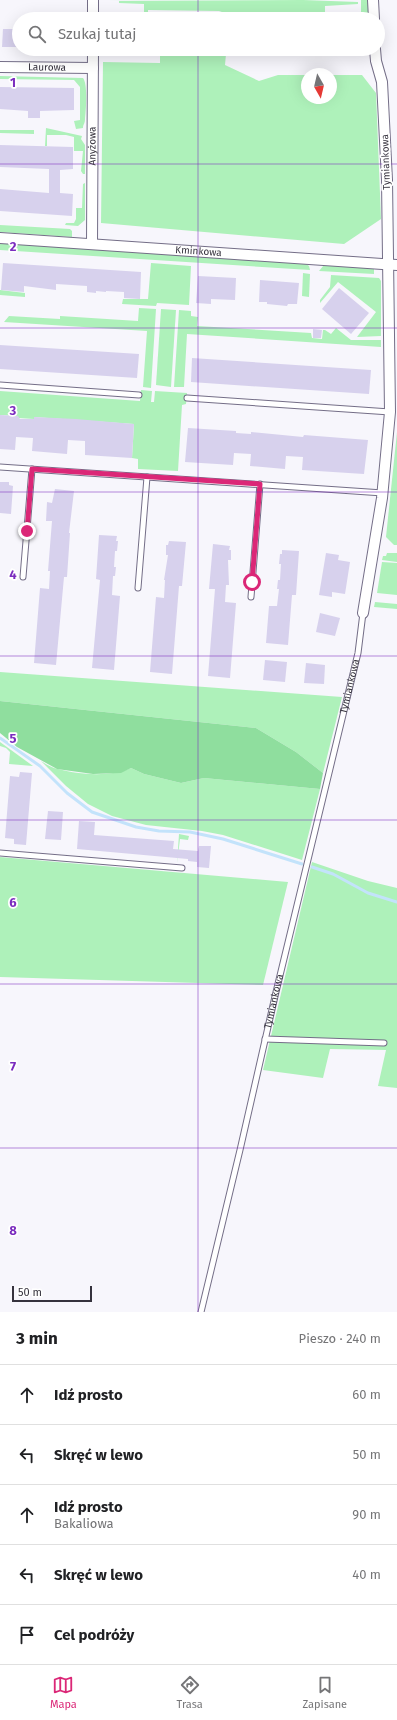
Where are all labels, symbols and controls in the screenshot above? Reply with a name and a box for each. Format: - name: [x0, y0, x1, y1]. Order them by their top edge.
- search box: [12, 12, 385, 56]
- icon: search: [26, 23, 48, 45]
- text: Szukaj tutaj: [58, 25, 136, 43]
- street label: Laurowa: [28, 61, 66, 74]
- north arrow: [301, 68, 337, 104]
- text: 1: [10, 75, 16, 90]
- street label: Anyżowa: [86, 126, 99, 166]
- street label: Tymiankowa: [379, 134, 393, 190]
- text: 2: [10, 239, 17, 254]
- street label: Kminkowa: [175, 244, 222, 259]
- text: 3: [9, 403, 17, 418]
- route end: [18, 522, 36, 540]
- text: 4: [9, 567, 17, 582]
- route start: [243, 573, 261, 591]
- street label: Tymiankowa: [338, 658, 362, 715]
- text: 5: [10, 731, 17, 746]
- text: 6: [9, 895, 17, 910]
- street label: Tymiankowa: [262, 973, 286, 1030]
- text: 7: [10, 1059, 16, 1074]
- text: 8: [9, 1223, 17, 1238]
- scale bar: [12, 1284, 92, 1303]
- text: 50 m: [18, 1286, 42, 1299]
- text: 3 min: [16, 1328, 58, 1349]
- text: Pieszo · 240 m: [299, 1331, 381, 1346]
- icon: ahead: [16, 1384, 38, 1406]
- text: Idź prosto: [54, 1386, 123, 1404]
- text: 60 m: [352, 1387, 381, 1402]
- icon: left: [16, 1444, 38, 1466]
- text: Skręć w lewo: [54, 1446, 143, 1464]
- text: 50 m: [353, 1447, 381, 1462]
- text: Idź prosto: [54, 1498, 123, 1516]
- icon: ahead: [16, 1504, 38, 1526]
- text: 90 m: [352, 1507, 381, 1522]
- text: Bakaliowa: [54, 1516, 114, 1531]
- icon: left: [16, 1564, 38, 1586]
- text: Skręć w lewo: [54, 1566, 143, 1584]
- text: 40 m: [352, 1567, 381, 1582]
- icon: arrive: [16, 1624, 38, 1646]
- text: Cel podróży: [54, 1626, 134, 1644]
- tab: Mapa: [50, 1674, 77, 1711]
- tab: Trasa: [177, 1674, 203, 1711]
- tab: Zapisane: [302, 1674, 347, 1711]

